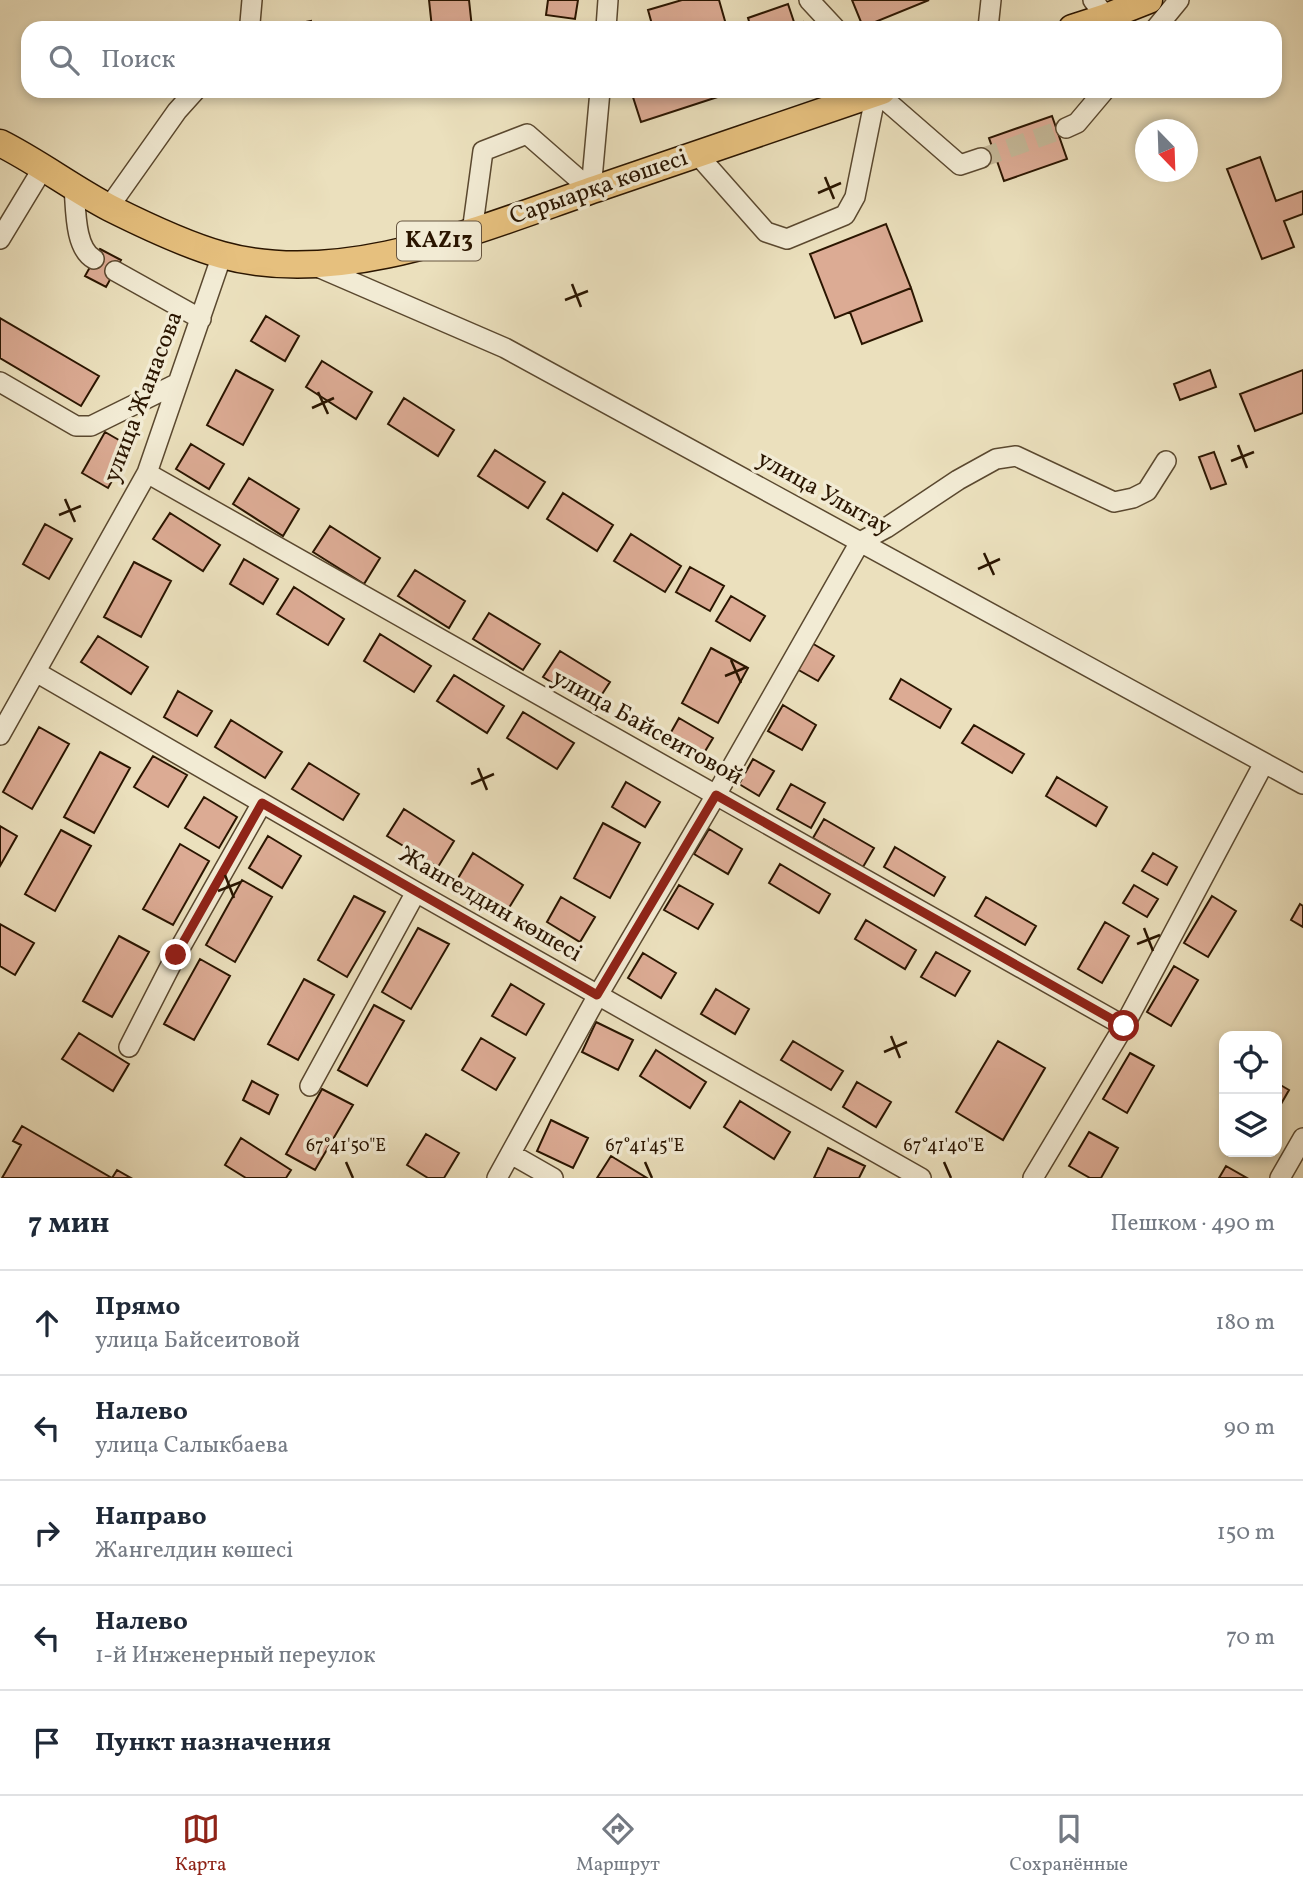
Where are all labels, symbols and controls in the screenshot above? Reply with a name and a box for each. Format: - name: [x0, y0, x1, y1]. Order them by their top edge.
- search box: [21, 21, 1282, 98]
- icon: search: [45, 41, 83, 79]
- text: Поиск: [101, 42, 175, 78]
- north arrow: [1135, 119, 1198, 182]
- street label: Сарыарқа көшесі: [505, 142, 693, 234]
- road number: KAZ13: [397, 222, 481, 260]
- street label: улица Жанасова: [96, 306, 192, 488]
- street label: улица Улытау: [750, 443, 898, 545]
- street label: улица Байсеитовой: [545, 661, 749, 795]
- street label: Жангелдин көшесі: [392, 839, 588, 971]
- route end: [160, 939, 191, 970]
- route start: [1108, 1010, 1139, 1041]
- map controls: [1219, 1031, 1282, 1157]
- button: locate: [1219, 1031, 1282, 1094]
- button: layers: [1219, 1094, 1282, 1157]
- text: 67°41'50"E: [306, 1134, 386, 1159]
- text: 67°41'45"E: [606, 1134, 685, 1159]
- text: 67°41'40"E: [904, 1134, 985, 1159]
- text: 7 мин: [28, 1203, 110, 1245]
- text: Пешком · 490 m: [1110, 1208, 1275, 1240]
- text: Прямо: [95, 1289, 180, 1325]
- icon: ahead: [28, 1304, 66, 1342]
- text: 180 m: [1216, 1307, 1275, 1339]
- text: улица Байсеитовой: [95, 1325, 300, 1357]
- text: Налево: [95, 1394, 188, 1430]
- icon: left: [28, 1409, 66, 1447]
- text: 90 m: [1224, 1412, 1275, 1444]
- text: улица Салыкбаева: [95, 1430, 289, 1462]
- text: Направо: [95, 1499, 207, 1535]
- icon: right: [28, 1514, 66, 1552]
- text: 150 m: [1217, 1517, 1275, 1549]
- text: Жангелдин көшесі: [95, 1535, 293, 1567]
- text: Налево: [95, 1604, 188, 1640]
- icon: left: [28, 1619, 66, 1657]
- text: 70 m: [1226, 1622, 1275, 1654]
- text: 1-й Инженерный переулок: [95, 1640, 376, 1672]
- icon: arrive: [28, 1724, 66, 1762]
- text: Пункт назначения: [95, 1725, 331, 1761]
- tab: Карта: [175, 1810, 226, 1878]
- tab: Маршрут: [576, 1810, 660, 1878]
- tab: Сохранённые: [1010, 1810, 1128, 1878]

